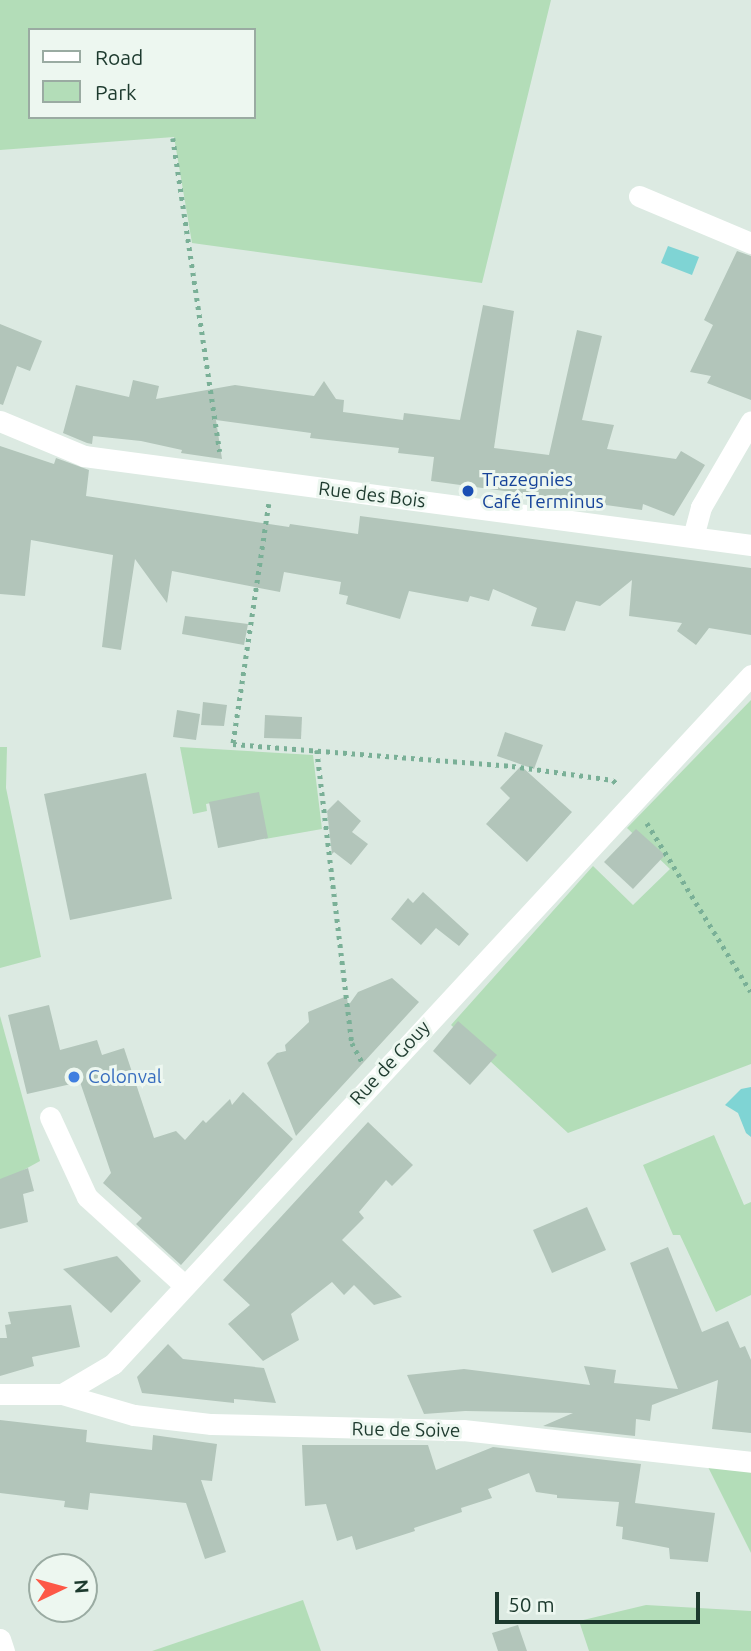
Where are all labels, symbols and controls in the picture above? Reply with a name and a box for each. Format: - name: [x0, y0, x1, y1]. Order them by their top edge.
- legend: [28, 28, 256, 119]
- text: Road: [95, 45, 143, 69]
- text: Park: [95, 80, 137, 104]
- place label: Trazegnies Café Terminus: [482, 469, 604, 513]
- street label: Rue des Bois: [317, 477, 427, 513]
- marker: Trazegnies Café Terminus: [460, 483, 476, 499]
- street label: Rue de Gouy: [345, 1016, 435, 1110]
- place label: Colonval: [88, 1066, 162, 1088]
- marker: Colonval: [66, 1069, 82, 1085]
- street label: Rue de Soive: [351, 1418, 461, 1442]
- north arrow: [28, 1553, 98, 1623]
- text: N: [70, 1578, 94, 1594]
- scale bar: [499, 1578, 704, 1622]
- text: 50 m: [508, 1592, 555, 1616]

